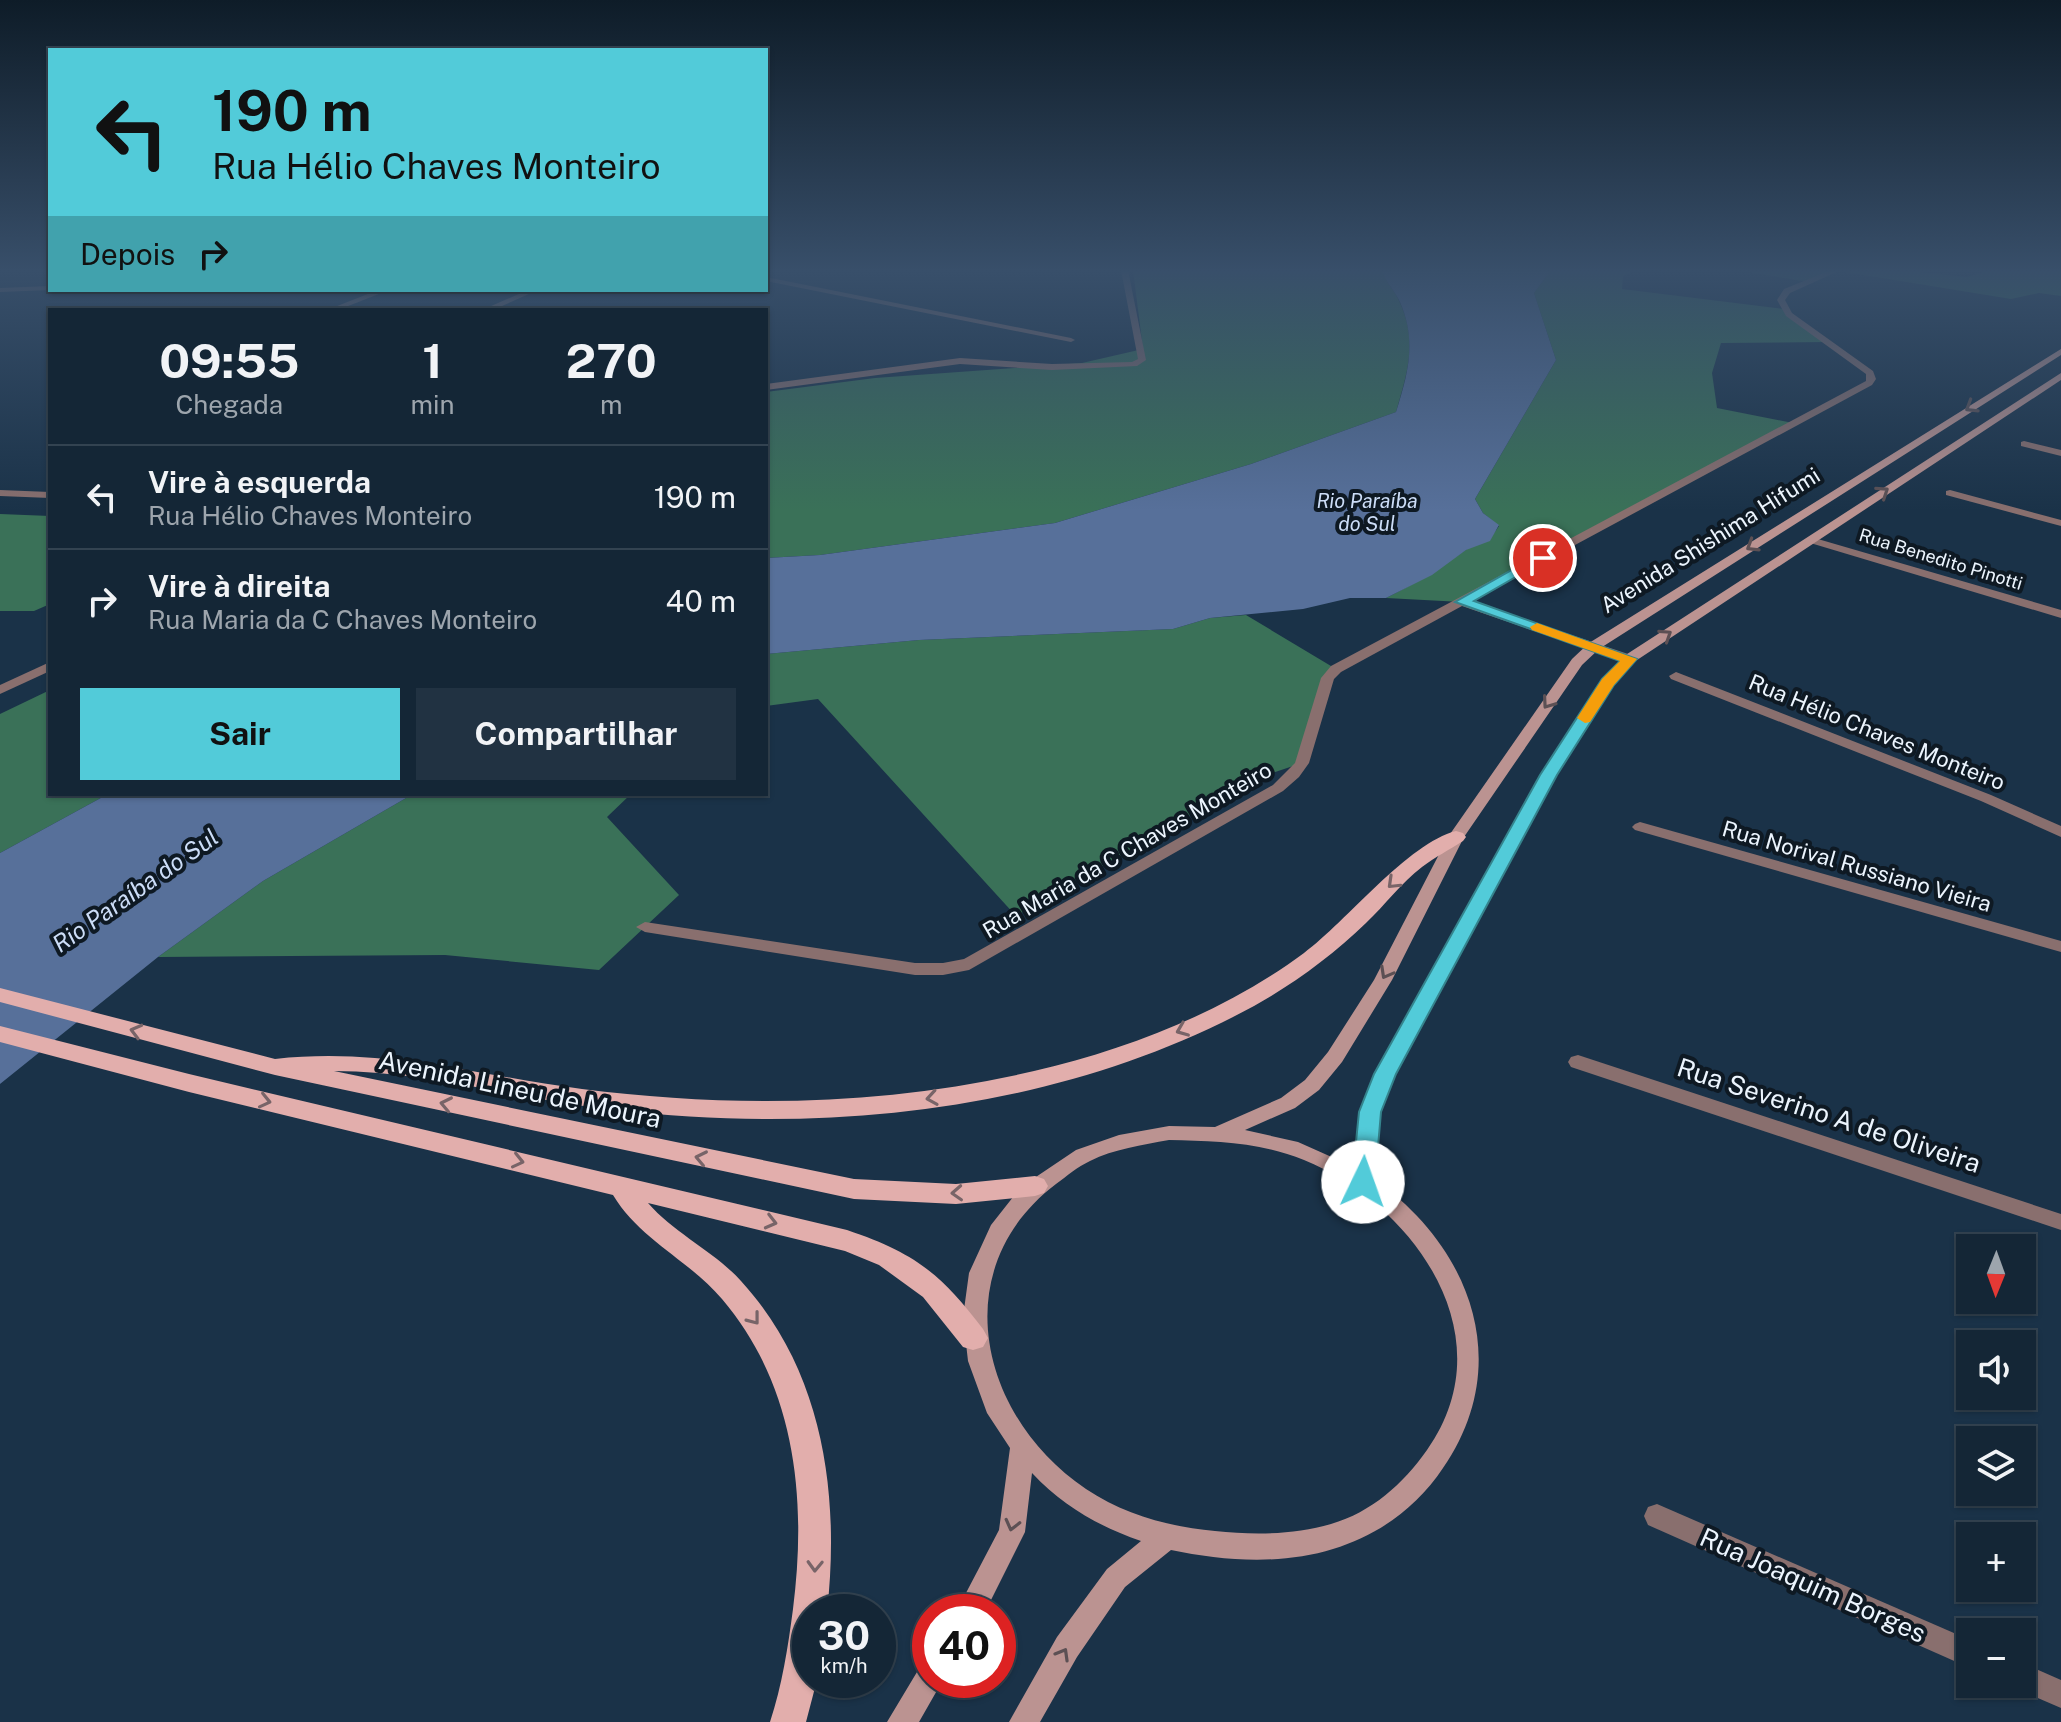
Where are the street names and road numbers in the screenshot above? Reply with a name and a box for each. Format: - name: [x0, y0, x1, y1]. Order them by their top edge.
- street label: Avenida Shishima Hifumi: [1596, 462, 1824, 618]
- street label: Rua Benedito Pinotti: [1857, 524, 2025, 594]
- street label: Rua Hélio Chaves Monteiro: [1745, 669, 2009, 795]
- street label: Rua Maria da C Chaves Monteiro: [978, 756, 1276, 944]
- street label: Rua Norival Russiano Vieira: [1719, 815, 1995, 917]
- street label: Avenida Lineu de Moura: [376, 1044, 664, 1134]
- street label: Rua Severino A de Oliveira: [1673, 1051, 1985, 1179]
- street label: Rua Joaquim Borges: [1695, 1521, 1931, 1649]

